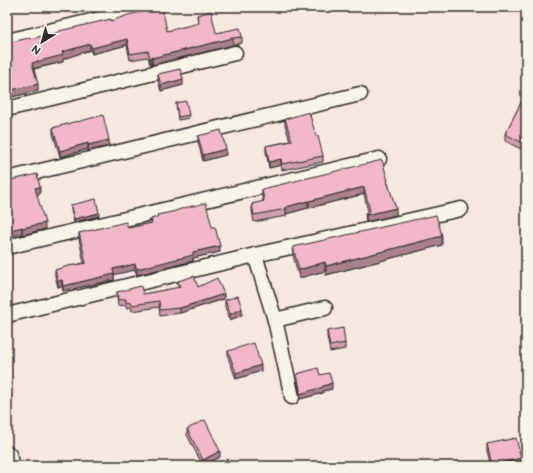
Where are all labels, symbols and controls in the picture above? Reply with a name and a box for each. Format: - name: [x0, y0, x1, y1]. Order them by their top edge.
- north arrow: [22, 22, 62, 62]
- text: N: [29, 42, 43, 57]

